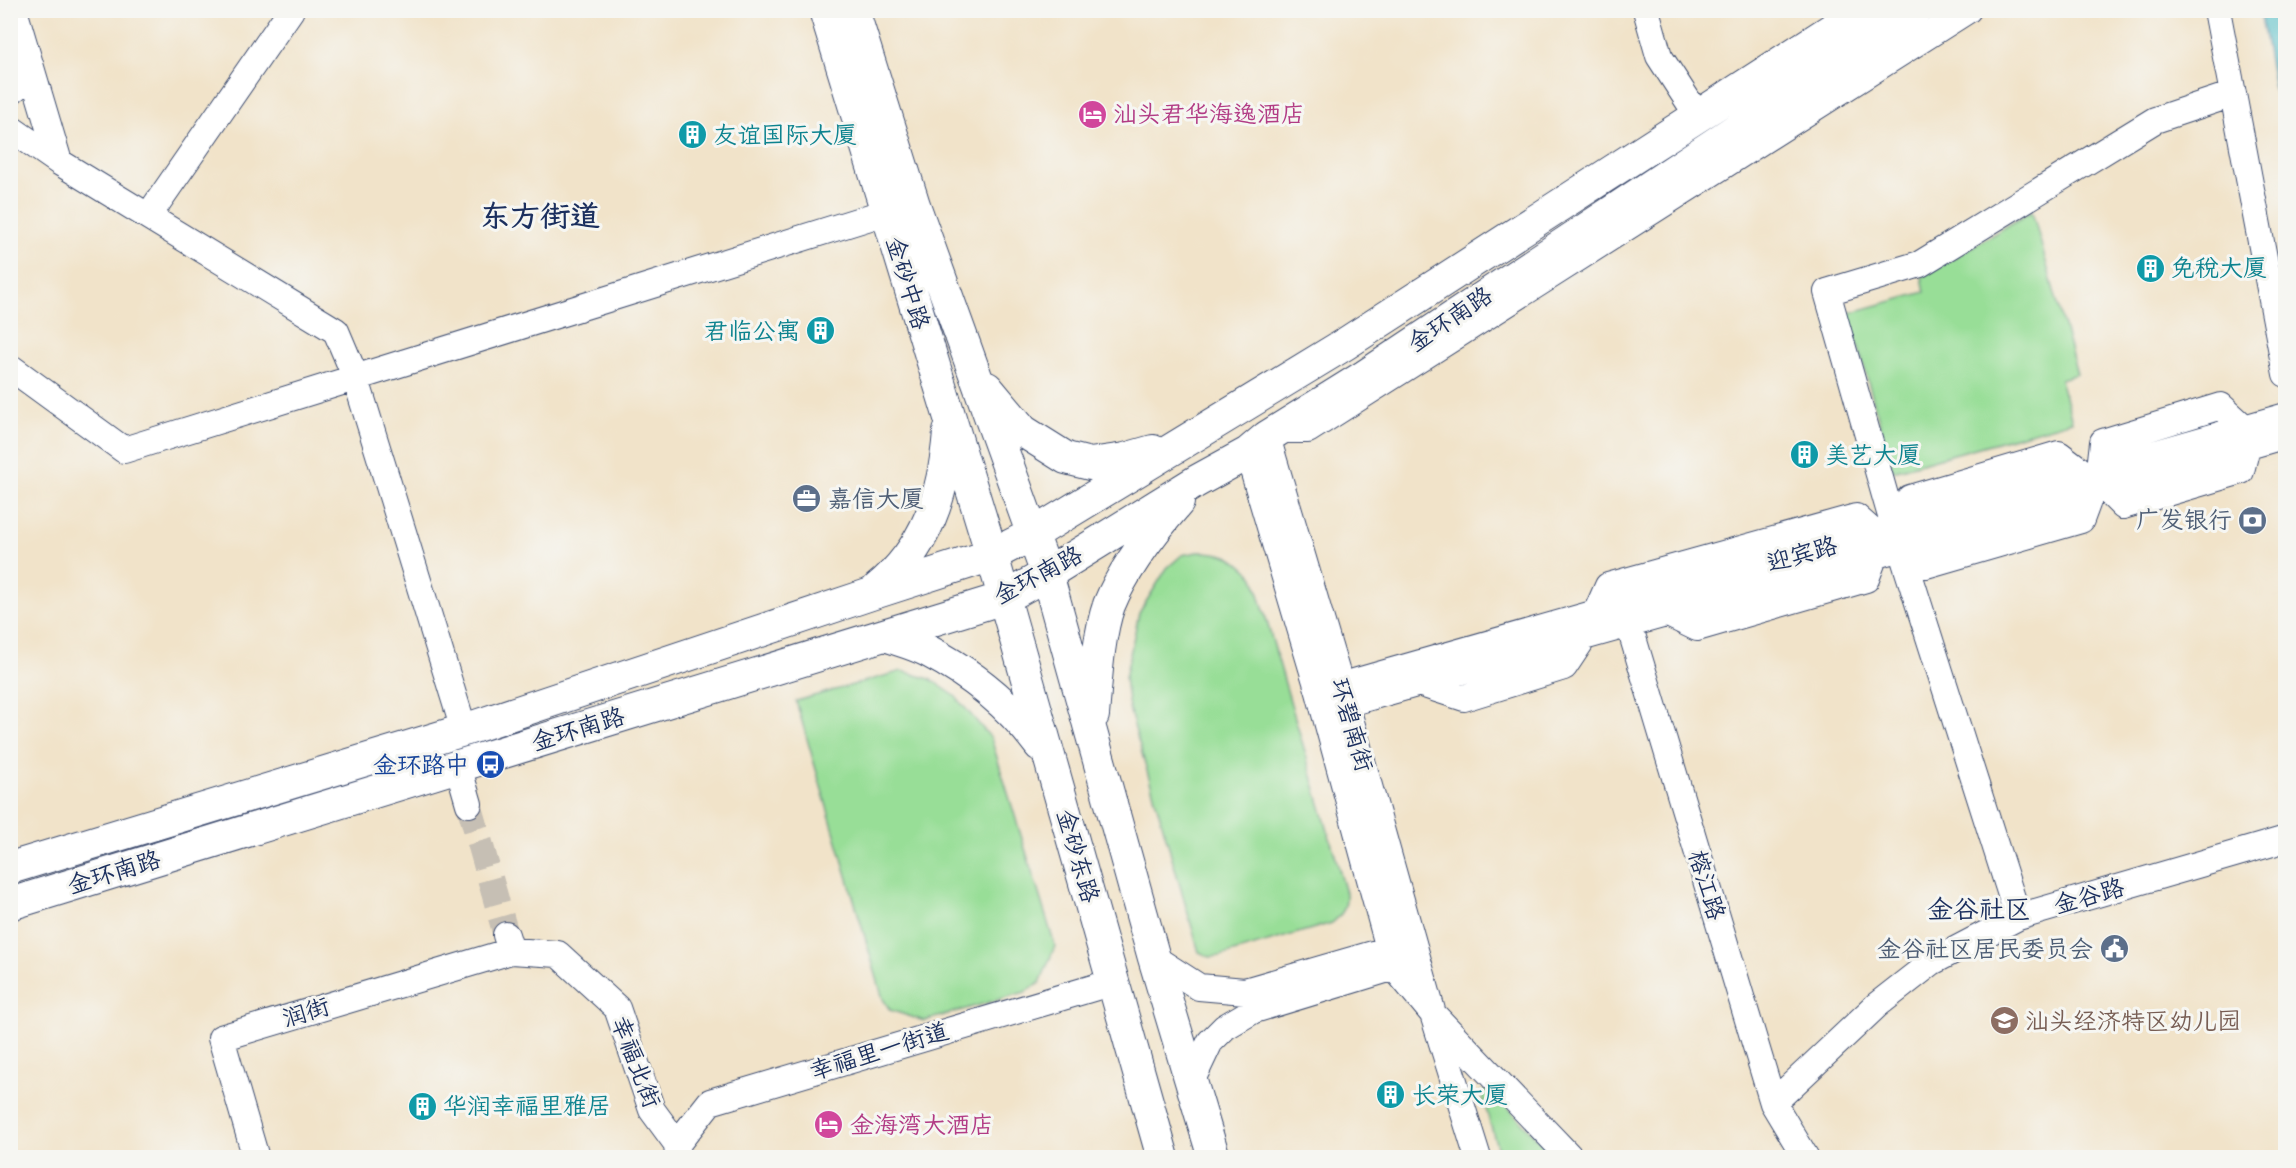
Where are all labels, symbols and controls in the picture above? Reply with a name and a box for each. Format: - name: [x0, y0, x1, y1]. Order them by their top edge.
- hotel icon: 汕头君华海逸酒店: [1076, 98, 1108, 130]
- place label: 汕头君华海逸酒店: [1113, 100, 1305, 134]
- building icon: 友谊国际大厦: [676, 119, 708, 151]
- place label: 友谊国际大厦: [713, 121, 857, 155]
- district label: 东方街道: [480, 199, 600, 242]
- street label: 金砂中路: [875, 233, 935, 335]
- building icon: 免税大厦: [2134, 252, 2166, 284]
- place label: 免税大厦: [2171, 254, 2267, 288]
- street label: 金环南路: [1402, 281, 1501, 362]
- building icon: 君临公寓: [805, 315, 837, 347]
- place label: 君临公寓: [704, 317, 800, 351]
- building icon: 美艺大厦: [1788, 439, 1820, 471]
- place label: 美艺大厦: [1825, 441, 1921, 475]
- office icon: 嘉信大厦: [791, 483, 823, 515]
- place label: 嘉信大厦: [828, 485, 924, 519]
- bank icon: 广发银行: [2237, 504, 2269, 536]
- place label: 广发银行: [2136, 506, 2232, 540]
- street label: 迎宾路: [1764, 531, 1842, 583]
- street label: 金环南路: [989, 540, 1090, 615]
- street label: 环碧南街: [1320, 675, 1379, 777]
- street label: 金环南路: [528, 702, 630, 762]
- bus stop icon: 金环路中: [474, 749, 506, 781]
- place label: 金环路中: [373, 751, 469, 785]
- street label: 金砂东路: [1046, 806, 1105, 908]
- street label: 金环南路: [64, 845, 166, 905]
- street label: 榕江路: [1677, 846, 1731, 925]
- street label: 金谷路: [2051, 873, 2129, 925]
- district label: 金谷社区: [1927, 894, 2031, 931]
- public building icon: 金谷社区居民委员会: [2098, 933, 2130, 965]
- place label: 金谷社区居民委员会: [1877, 935, 2093, 969]
- street label: 润街: [279, 992, 335, 1038]
- school or university icon: 汕头经济特区幼儿园: [1988, 1005, 2020, 1037]
- place label: 汕头经济特区幼儿园: [2025, 1007, 2241, 1041]
- street label: 幸福北街: [600, 1012, 666, 1114]
- street label: 幸福里一街道: [806, 1017, 954, 1091]
- building icon: 长荣大厦: [1375, 1079, 1407, 1111]
- place label: 长荣大厦: [1412, 1081, 1508, 1115]
- building icon: 华润幸福里雅居: [406, 1090, 438, 1122]
- place label: 华润幸福里雅居: [443, 1092, 611, 1126]
- hotel icon: 金海湾大酒店: [813, 1109, 845, 1141]
- place label: 金海湾大酒店: [850, 1111, 994, 1145]

